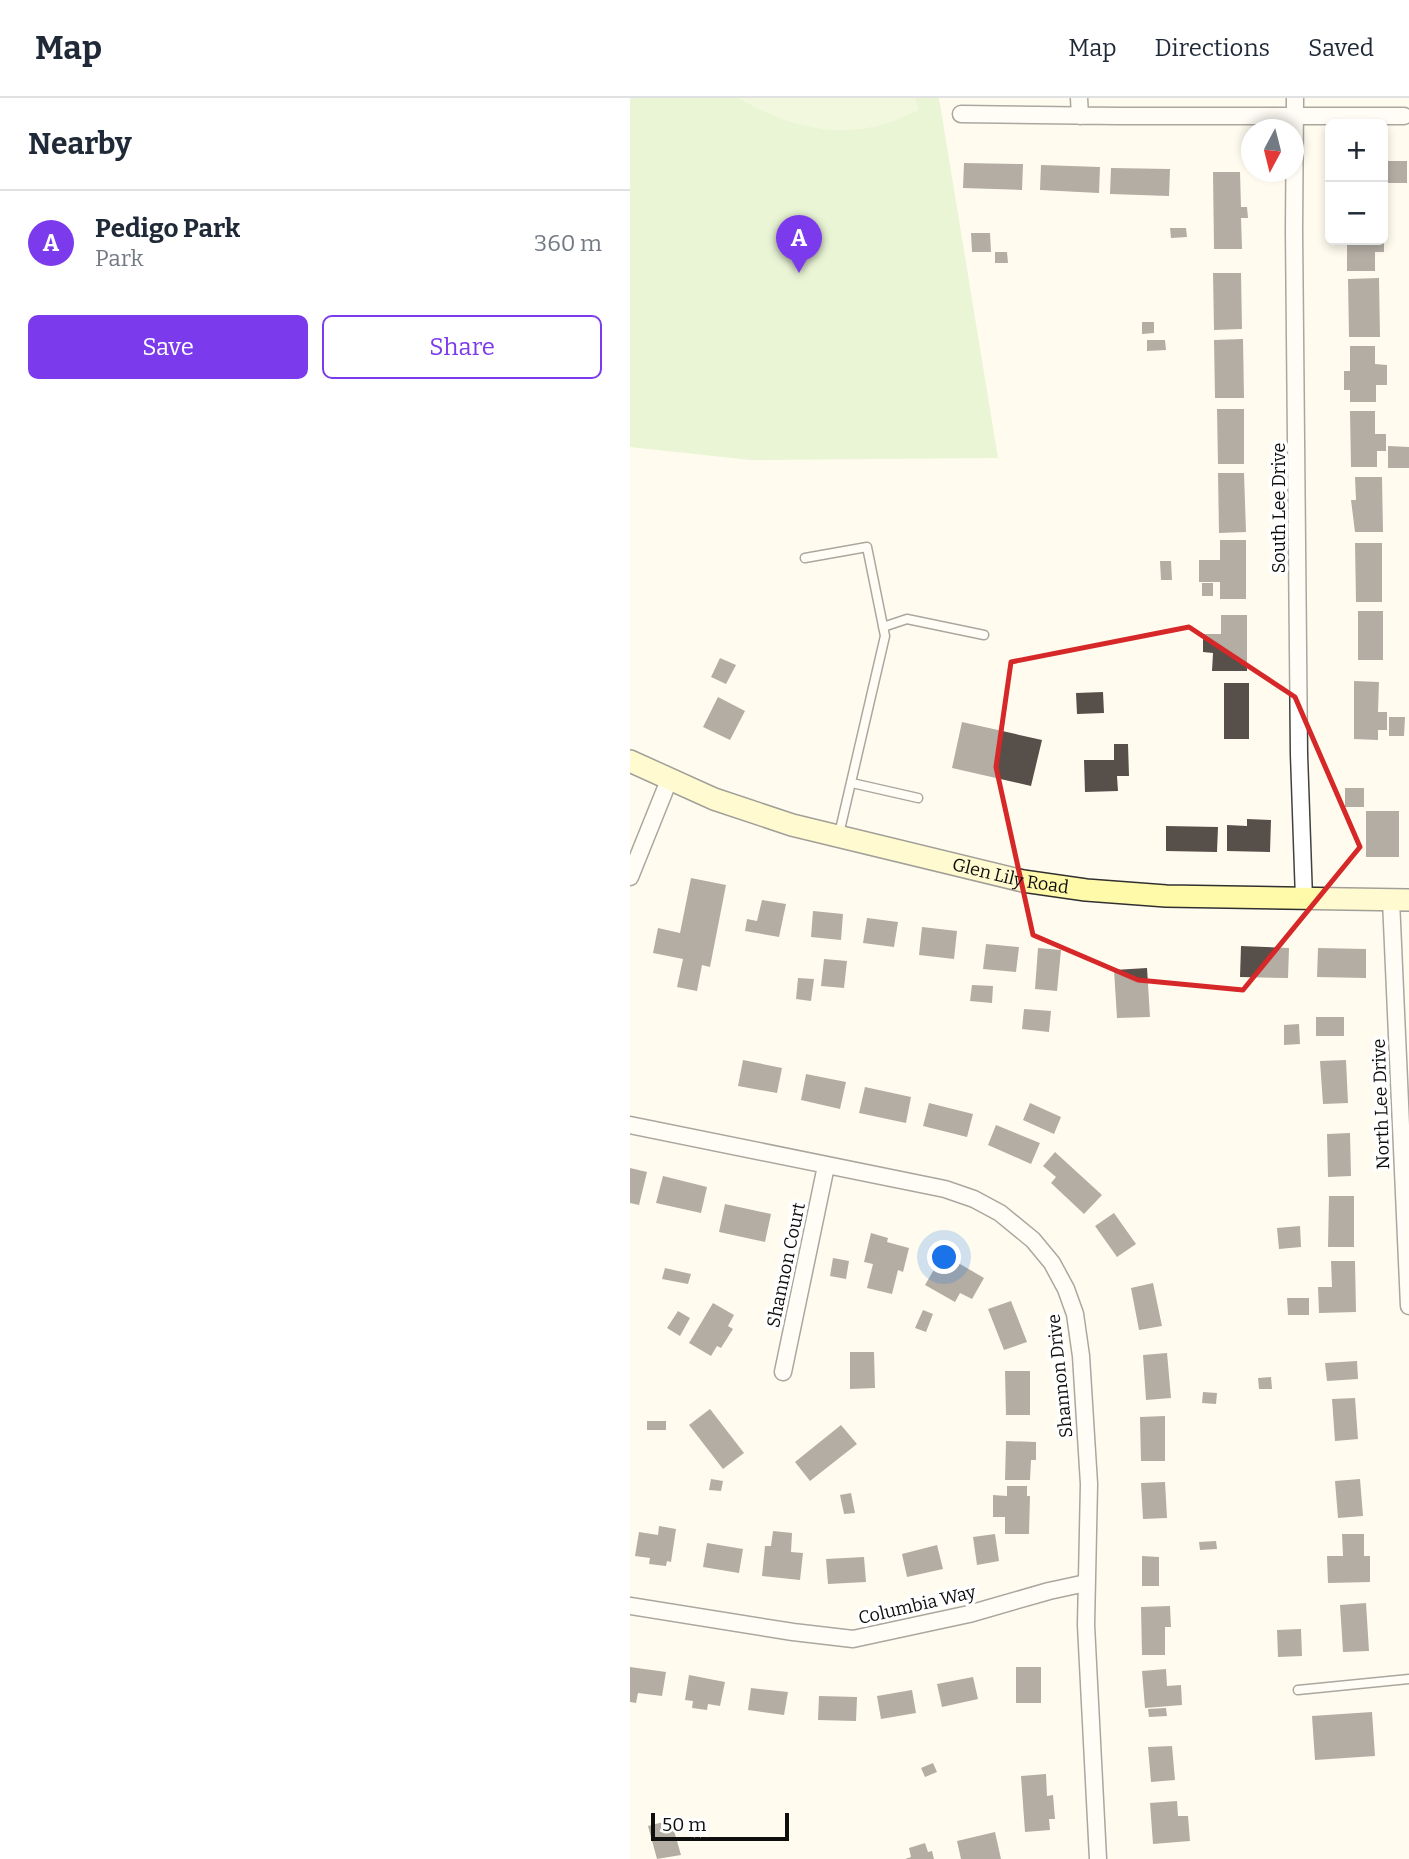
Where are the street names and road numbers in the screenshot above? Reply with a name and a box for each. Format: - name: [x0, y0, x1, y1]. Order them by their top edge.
- street label: South Lee Drive: [1268, 443, 1290, 573]
- street label: Glen Lily Road: [950, 853, 1071, 898]
- street label: North Lee Drive: [1368, 1038, 1394, 1170]
- street label: Shannon Court: [762, 1200, 810, 1329]
- street label: Shannon Drive: [1043, 1313, 1077, 1439]
- street label: Columbia Way: [856, 1581, 978, 1629]

